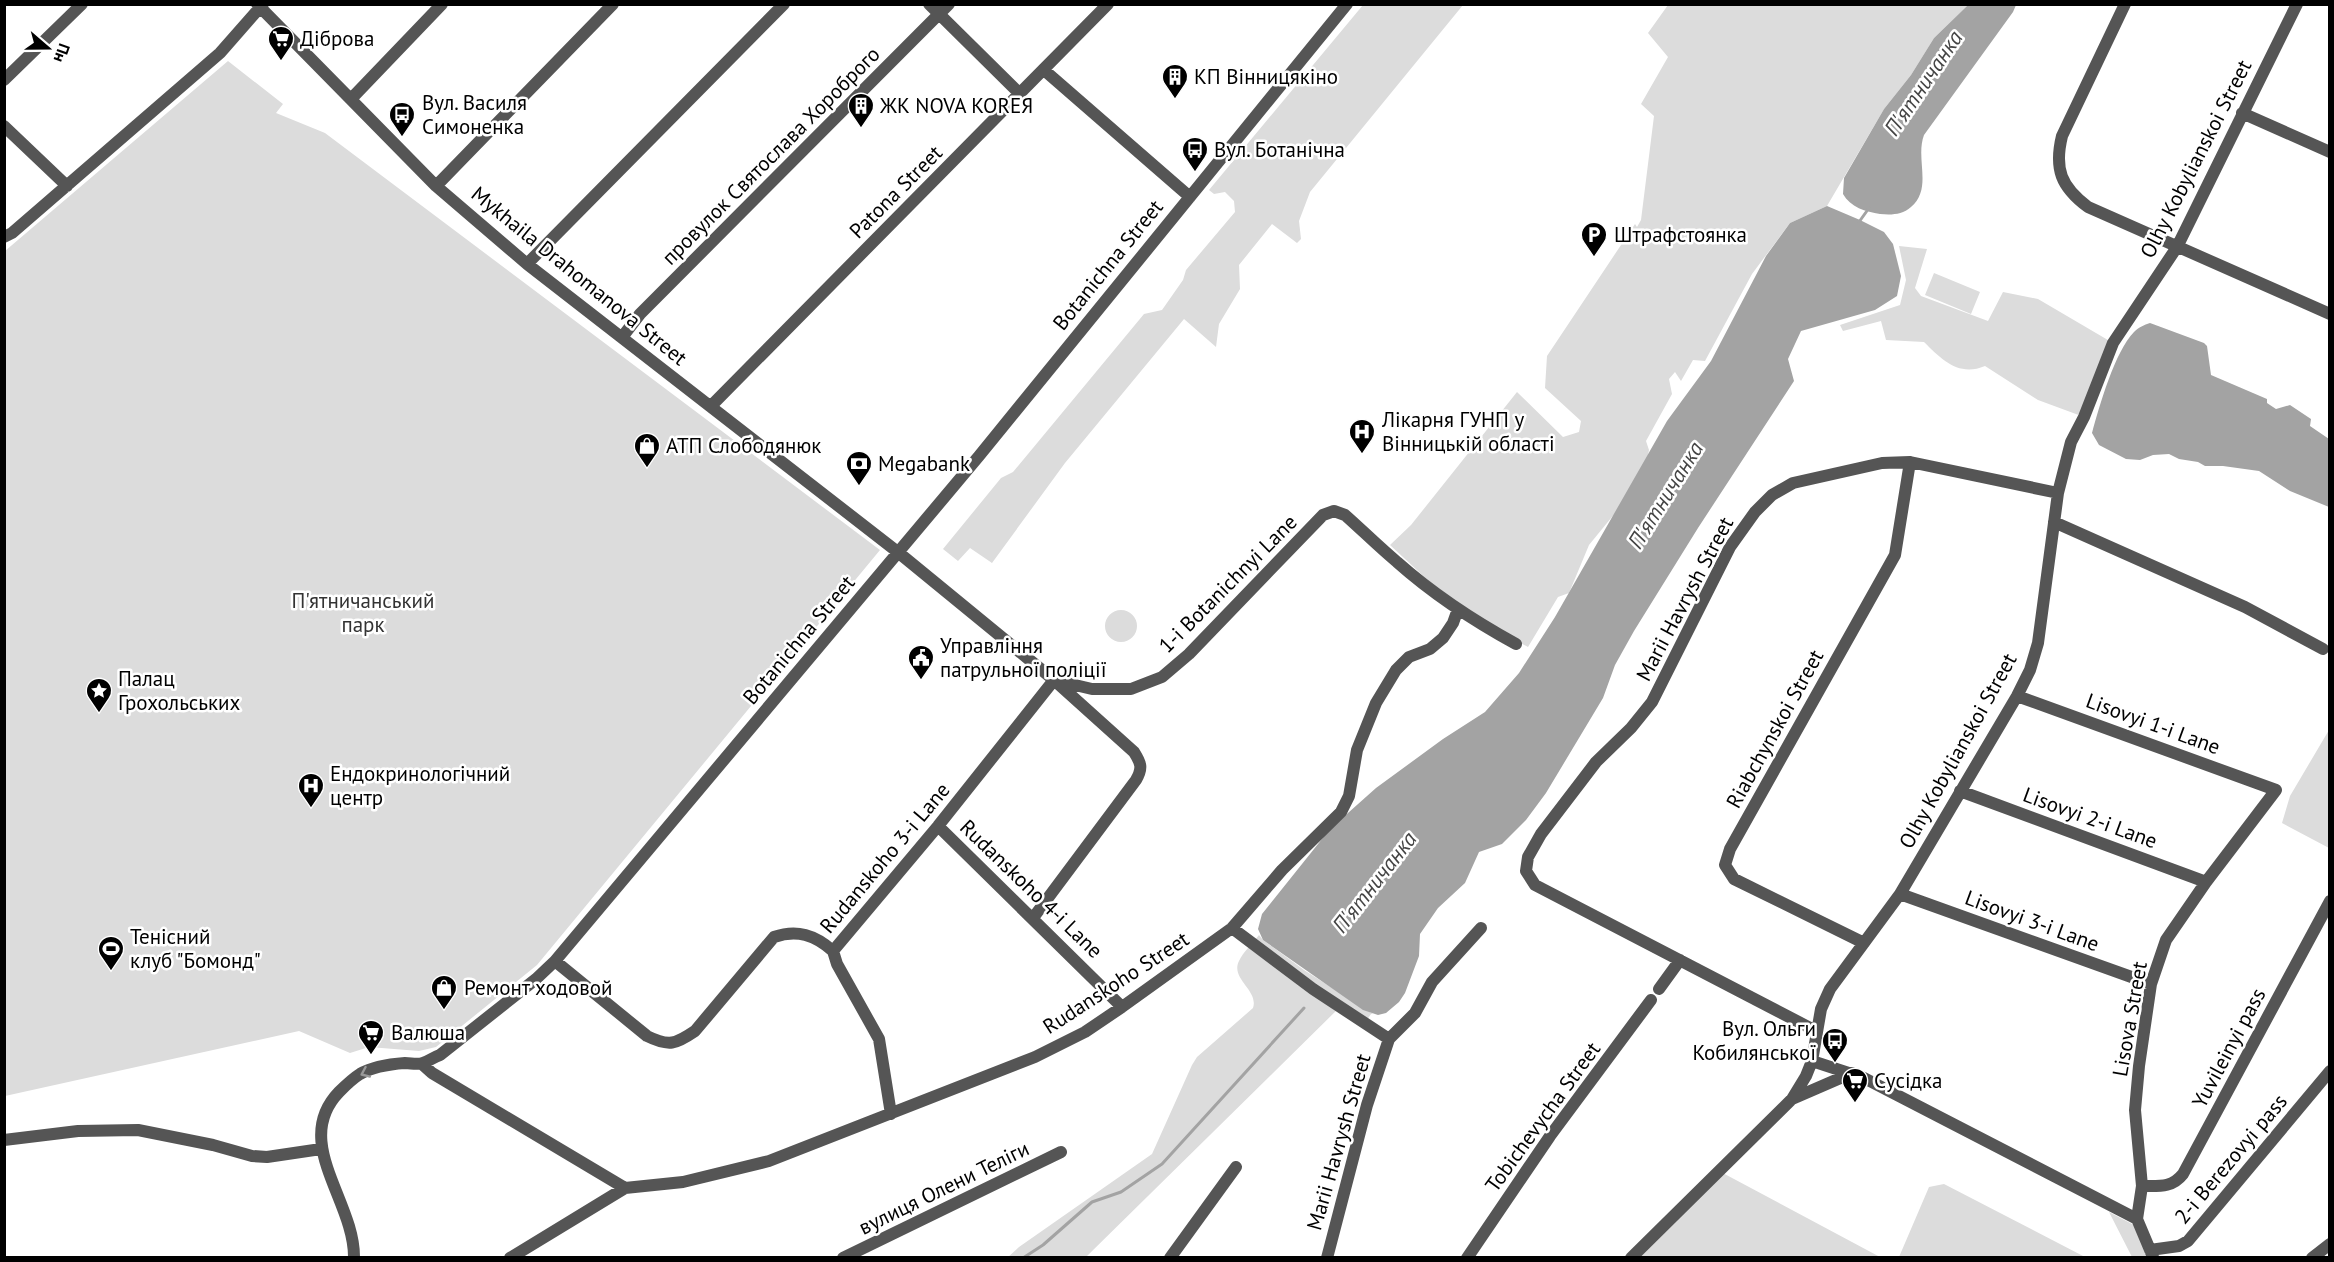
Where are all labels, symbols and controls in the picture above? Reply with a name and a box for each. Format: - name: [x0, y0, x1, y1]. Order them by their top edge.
- north arrow: [18, 18, 78, 78]
- supermarket icon: Діброва: [266, 24, 296, 62]
- place label: Діброва: [300, 25, 374, 52]
- water label: П'ятничанка: [1878, 25, 1969, 141]
- text: Пн: [49, 41, 75, 65]
- street label: провулок Святослава Хороброго: [656, 41, 886, 271]
- street label: Olhy Kobylianskoi Street: [2134, 55, 2257, 262]
- building icon: КП Вінницякіно: [1160, 62, 1190, 100]
- place label: КП Вінницякіно: [1194, 63, 1338, 90]
- place label: Вул. Василя Симоненка: [422, 89, 527, 140]
- building icon: ЖК NOVA KOREЯ: [846, 91, 876, 129]
- place label: ЖК NOVA KOREЯ: [879, 92, 1033, 119]
- bus stop icon: Вул. Василя Симоненка: [387, 100, 417, 138]
- bus stop icon: Вул. Ботанічна: [1180, 135, 1210, 173]
- place label: Вул. Ботанічна: [1214, 136, 1345, 163]
- street label: Patona Street: [843, 139, 948, 244]
- street label: Mykhaila Drahomanova Street: [466, 180, 693, 371]
- street label: Botanichna Street: [1047, 194, 1169, 335]
- parking icon: Штрафстоянка: [1579, 220, 1609, 258]
- place label: Штрафстоянка: [1614, 221, 1747, 248]
- place label: Лікарня ГУНП у Вінницькій області: [1381, 406, 1555, 457]
- hospital icon: Лікарня ГУНП у Вінницькій області: [1347, 417, 1377, 455]
- shop icon: АТП Слободянюк: [632, 431, 662, 469]
- place label: АТП Слободянюк: [666, 432, 821, 459]
- water label: П'ятничанка: [1621, 436, 1709, 554]
- bank icon: Megabank: [844, 449, 874, 487]
- place label: Megabank: [878, 450, 970, 477]
- street label: 1-i Botanichnyi Lane: [1153, 509, 1303, 659]
- street label: Marii Havrysh Street: [1630, 512, 1739, 686]
- street label: Botanichna Street: [737, 570, 860, 710]
- park label: П'ятничанський парк: [292, 587, 434, 638]
- place label: Управління патрульної поліції: [940, 632, 1107, 683]
- public building icon: Управління патрульної поліції: [906, 643, 936, 681]
- street label: Riabchynskoi Street: [1720, 645, 1829, 813]
- street label: Olhy Kobylianskoi Street: [1893, 648, 2022, 853]
- place label: Палац Грохольських: [118, 665, 240, 716]
- place icon: Палац Грохольських: [84, 676, 114, 714]
- street label: Lisovyi 1-i Lane: [2082, 687, 2224, 760]
- place label: Ендокринологічний центр: [330, 760, 510, 811]
- hospital icon: Ендокринологічний центр: [296, 771, 326, 809]
- street label: Rudanskoho 3-i Lane: [814, 777, 955, 938]
- street label: Lisovyi 2-i Lane: [2019, 781, 2161, 854]
- street label: Rudanskoho 4-i Lane: [954, 814, 1108, 964]
- water label: П'ятничанка: [1326, 826, 1422, 938]
- street label: Lisovyi 3-i Lane: [1961, 884, 2103, 957]
- place label: Тенісний клуб "Бомонд": [130, 923, 261, 974]
- street label: Rudanskoho Street: [1038, 925, 1194, 1040]
- sports icon: Тенісний клуб "Бомонд": [96, 934, 126, 972]
- street label: Lisova Street: [2106, 959, 2153, 1078]
- shop icon: Ремонт ходовой: [429, 973, 459, 1011]
- place label: Ремонт ходовой: [464, 974, 612, 1001]
- street label: Yuvileinyi pass: [2186, 983, 2271, 1112]
- place label: Вул. Ольги Кобилянської: [1693, 1015, 1816, 1066]
- supermarket icon: Валюша: [356, 1018, 386, 1056]
- place label: Валюша: [391, 1019, 465, 1046]
- bus stop icon: Вул. Ольги Кобилянської: [1820, 1026, 1850, 1064]
- street label: Tobichevycha Street: [1479, 1036, 1606, 1197]
- street label: Marii Havrysh Street: [1300, 1051, 1377, 1233]
- one-way arrow: [360, 1066, 371, 1078]
- supermarket icon: Сусідка: [1840, 1066, 1870, 1104]
- place label: Сусідка: [1874, 1067, 1942, 1094]
- street label: 2-i Berezovyi pass: [2168, 1088, 2293, 1229]
- street label: вулиця Олени Теліги: [854, 1135, 1033, 1241]

